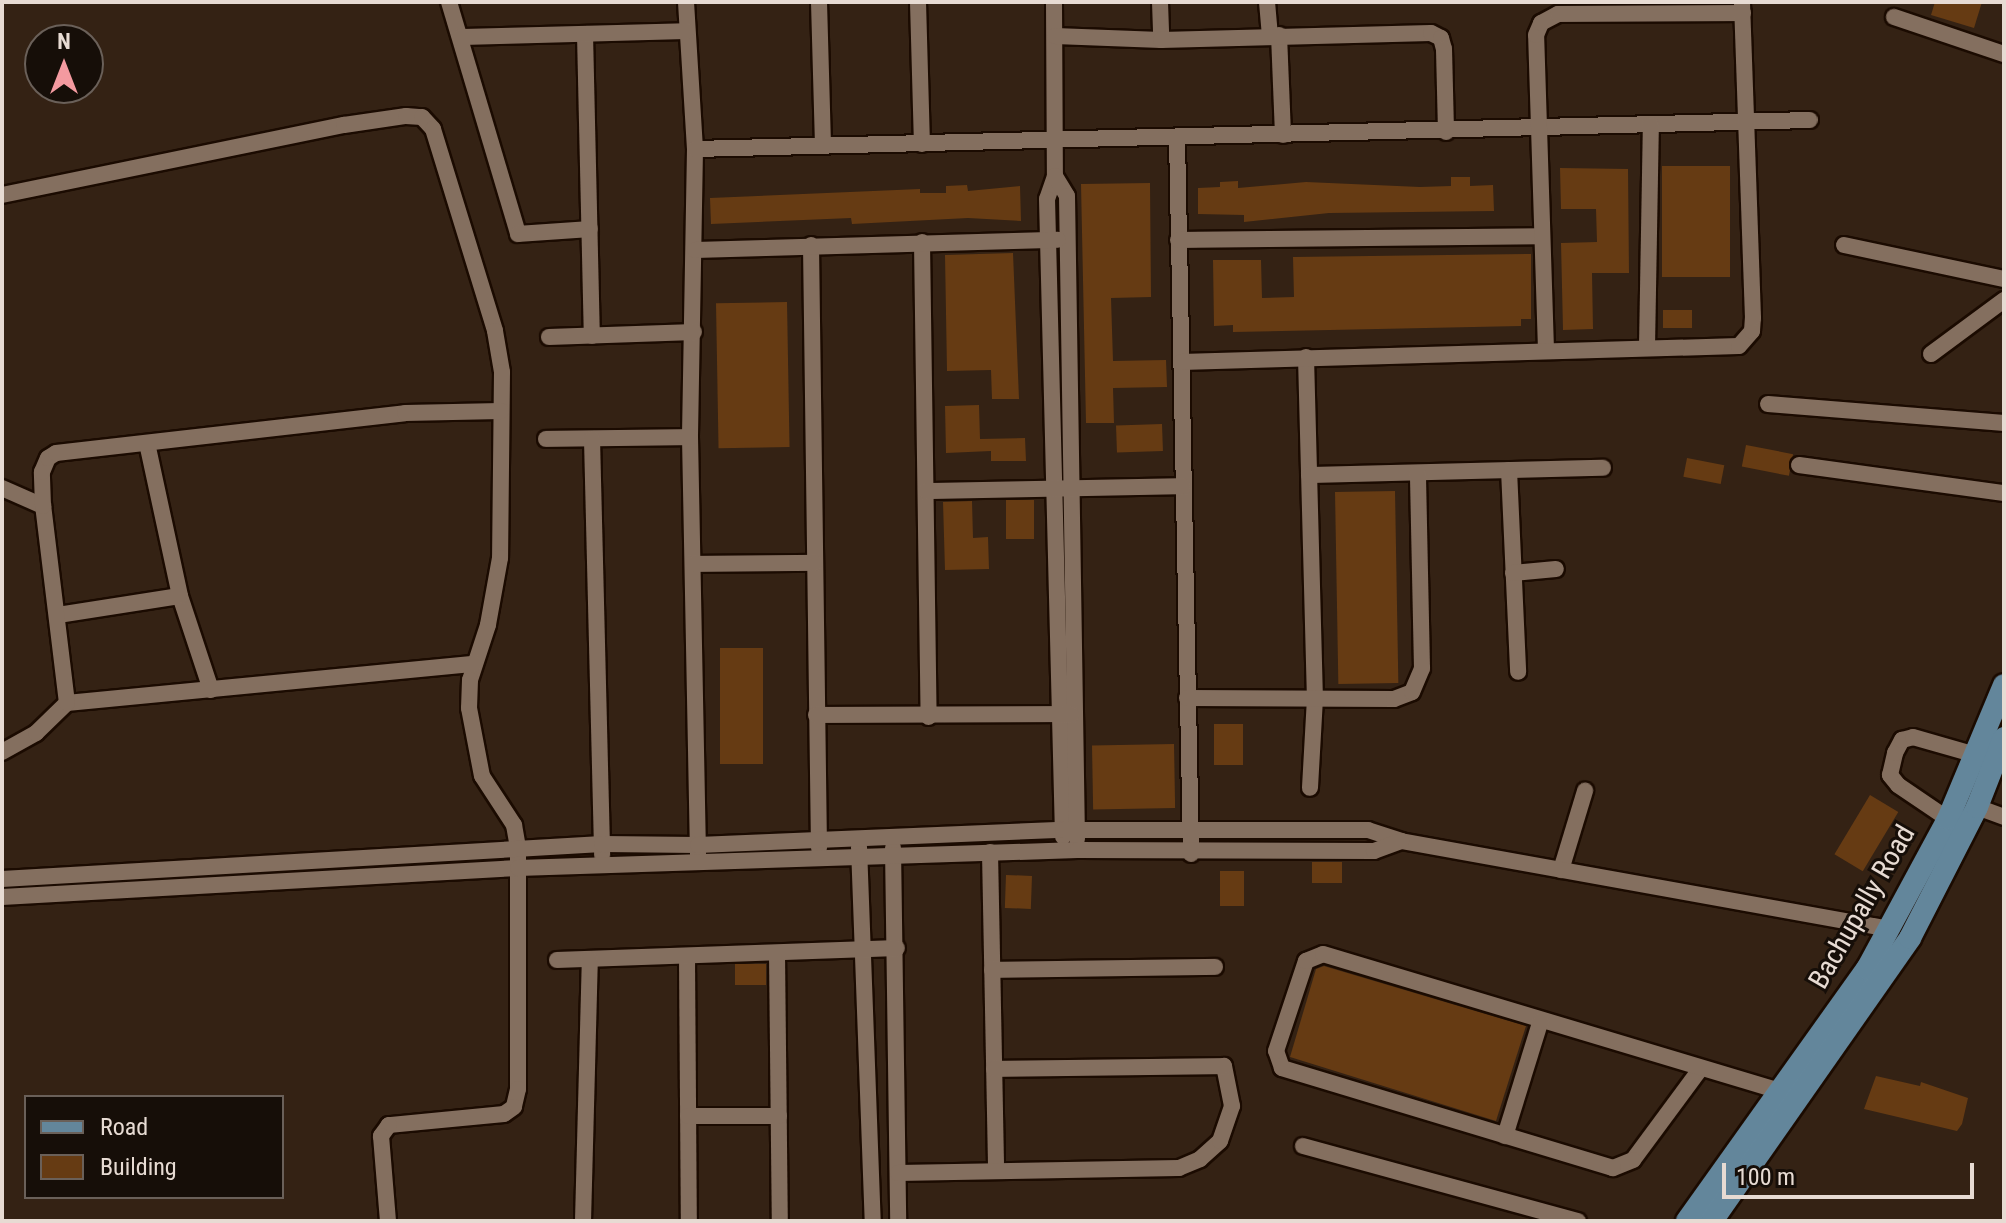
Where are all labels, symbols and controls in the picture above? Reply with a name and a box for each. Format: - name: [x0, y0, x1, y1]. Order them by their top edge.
- north arrow: [24, 24, 104, 104]
- text: N: [57, 29, 71, 54]
- street label: Bachupally Road: [1802, 819, 1922, 995]
- legend: [24, 1095, 284, 1199]
- text: Road: [100, 1113, 148, 1141]
- scale bar: [1726, 1147, 1978, 1197]
- text: Building: [100, 1153, 177, 1181]
- text: 100 m: [1736, 1163, 1795, 1191]

